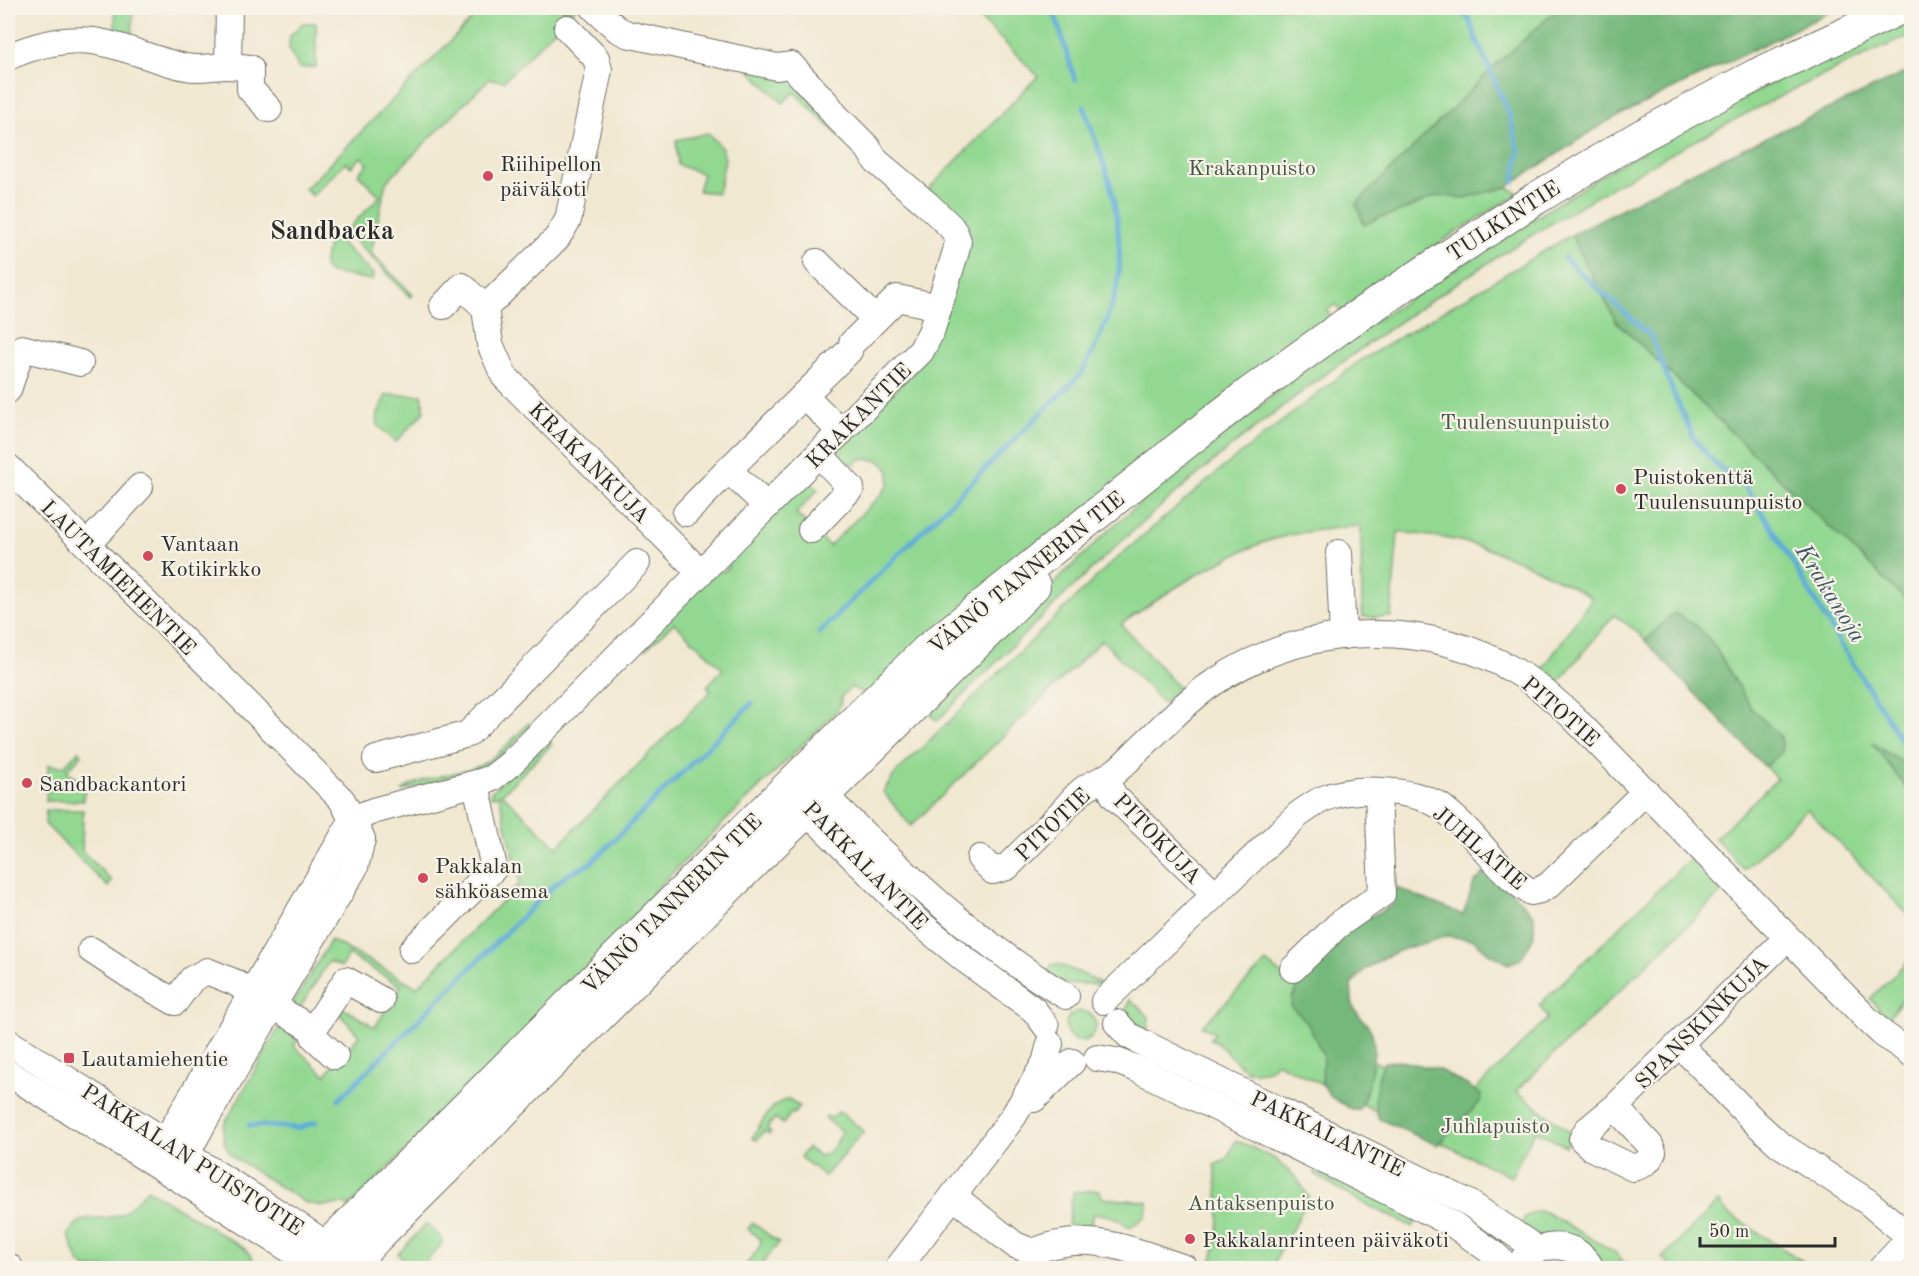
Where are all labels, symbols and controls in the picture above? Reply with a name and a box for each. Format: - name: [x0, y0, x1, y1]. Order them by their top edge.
- place label: Riihipellon päiväkoti: [500, 154, 602, 201]
- park label: Krakanpuisto: [1188, 158, 1316, 180]
- marker: Riihipellon päiväkoti: [481, 169, 495, 183]
- street label: TULKINTIE: [1444, 177, 1564, 266]
- district label: Sandbacka: [270, 219, 394, 245]
- street label: KRAKANTIE: [802, 359, 916, 473]
- street label: KRAKANKUJA: [524, 399, 653, 528]
- park label: Tuulensuunpuisto: [1440, 412, 1610, 434]
- place label: Puistokenttä Tuulensuunpuisto: [1633, 467, 1802, 514]
- marker: Puistokenttä Tuulensuunpuisto: [1614, 482, 1628, 496]
- street label: VÄINÖ TANNERIN TIE: [923, 486, 1129, 659]
- street label: LAUTAMIEHENTIE: [36, 497, 199, 660]
- place label: Vantaan Kotikirkko: [160, 534, 261, 581]
- water label: Krakanoja: [1789, 540, 1869, 648]
- marker: Vantaan Kotikirkko: [141, 549, 155, 563]
- street label: PITOTIE: [1517, 673, 1602, 752]
- place label: Sandbackantori: [39, 774, 186, 796]
- marker: Sandbackantori: [20, 776, 34, 790]
- street label: PITOTIE: [1012, 785, 1095, 866]
- street label: PITOKUJA: [1108, 790, 1205, 889]
- street label: PAKKALANTIE: [798, 798, 931, 935]
- street label: JUHLATIE: [1428, 802, 1530, 895]
- street label: VÄINÖ TANNERIN TIE: [576, 808, 767, 999]
- place label: Pakkalan sähköasema: [435, 856, 549, 903]
- marker: Pakkalan sähköasema: [416, 871, 430, 885]
- street label: SPANSKINKUJA: [1632, 953, 1773, 1094]
- place label: Lautamiehentie: [81, 1049, 228, 1071]
- marker: Lautamiehentie: [62, 1051, 76, 1065]
- street label: PAKKALAN PUISTOTIE: [77, 1081, 307, 1241]
- street label: PAKKALANTIE: [1247, 1088, 1408, 1182]
- park label: Juhlapuisto: [1440, 1116, 1550, 1138]
- park label: Antaksenpuisto: [1187, 1193, 1335, 1215]
- scale bar: [1700, 1210, 1835, 1248]
- text: 50 m: [1709, 1223, 1749, 1241]
- place label: Pakkalanrinteen päiväkoti: [1202, 1230, 1449, 1252]
- marker: Pakkalanrinteen päiväkoti: [1183, 1232, 1197, 1246]

